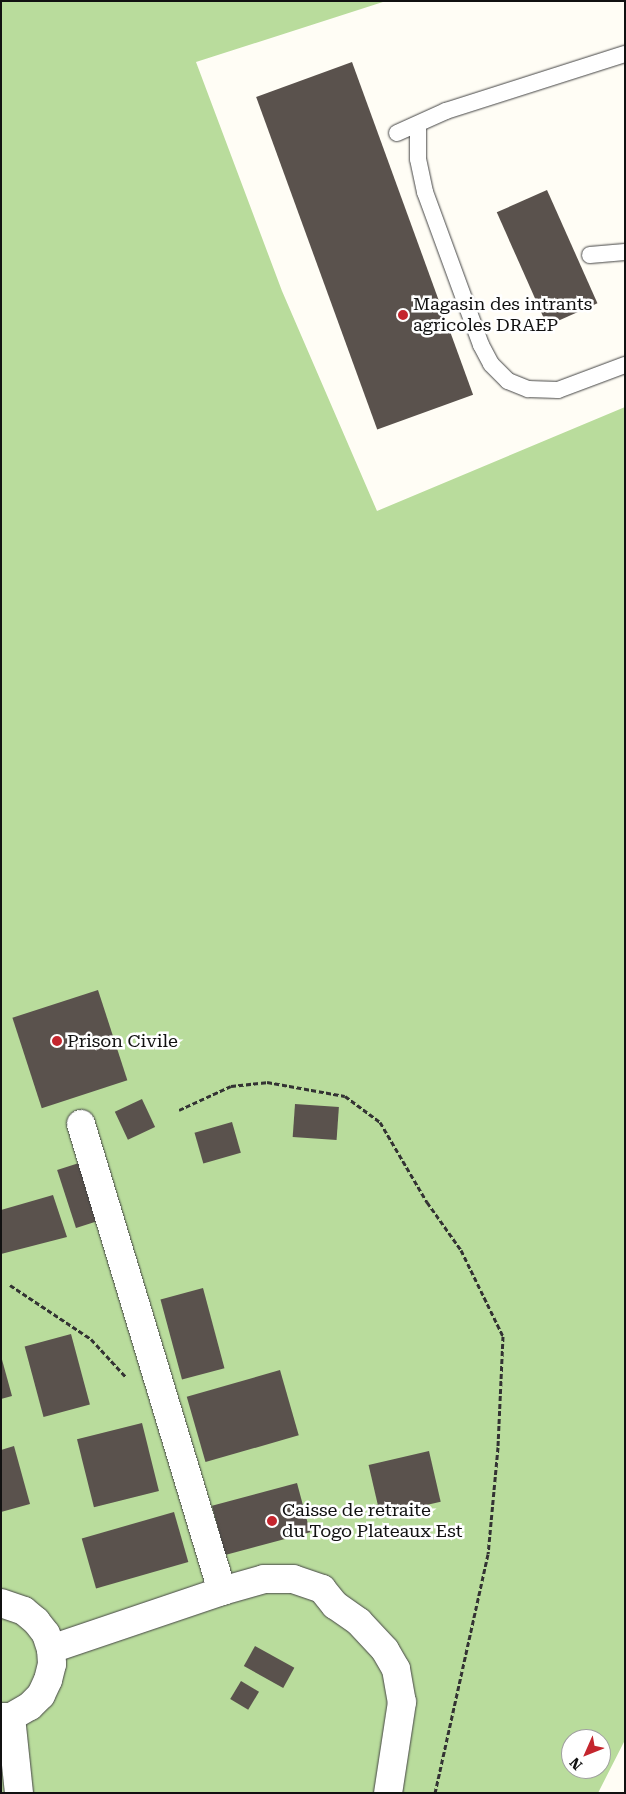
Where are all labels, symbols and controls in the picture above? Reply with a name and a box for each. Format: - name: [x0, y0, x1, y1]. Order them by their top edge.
- place label: Magasin des intrants agricoles DRAEP: [413, 294, 592, 336]
- marker: Magasin des intrants agricoles DRAEP: [397, 309, 409, 321]
- place label: Prison Civile: [67, 1030, 178, 1052]
- marker: Prison Civile: [51, 1035, 63, 1047]
- place label: Caisse de retraite du Togo Plateaux Est: [282, 1500, 462, 1542]
- marker: Caisse de retraite du Togo Plateaux Est: [266, 1515, 278, 1527]
- north arrow: [561, 1729, 611, 1779]
- text: N: [566, 1754, 585, 1773]

